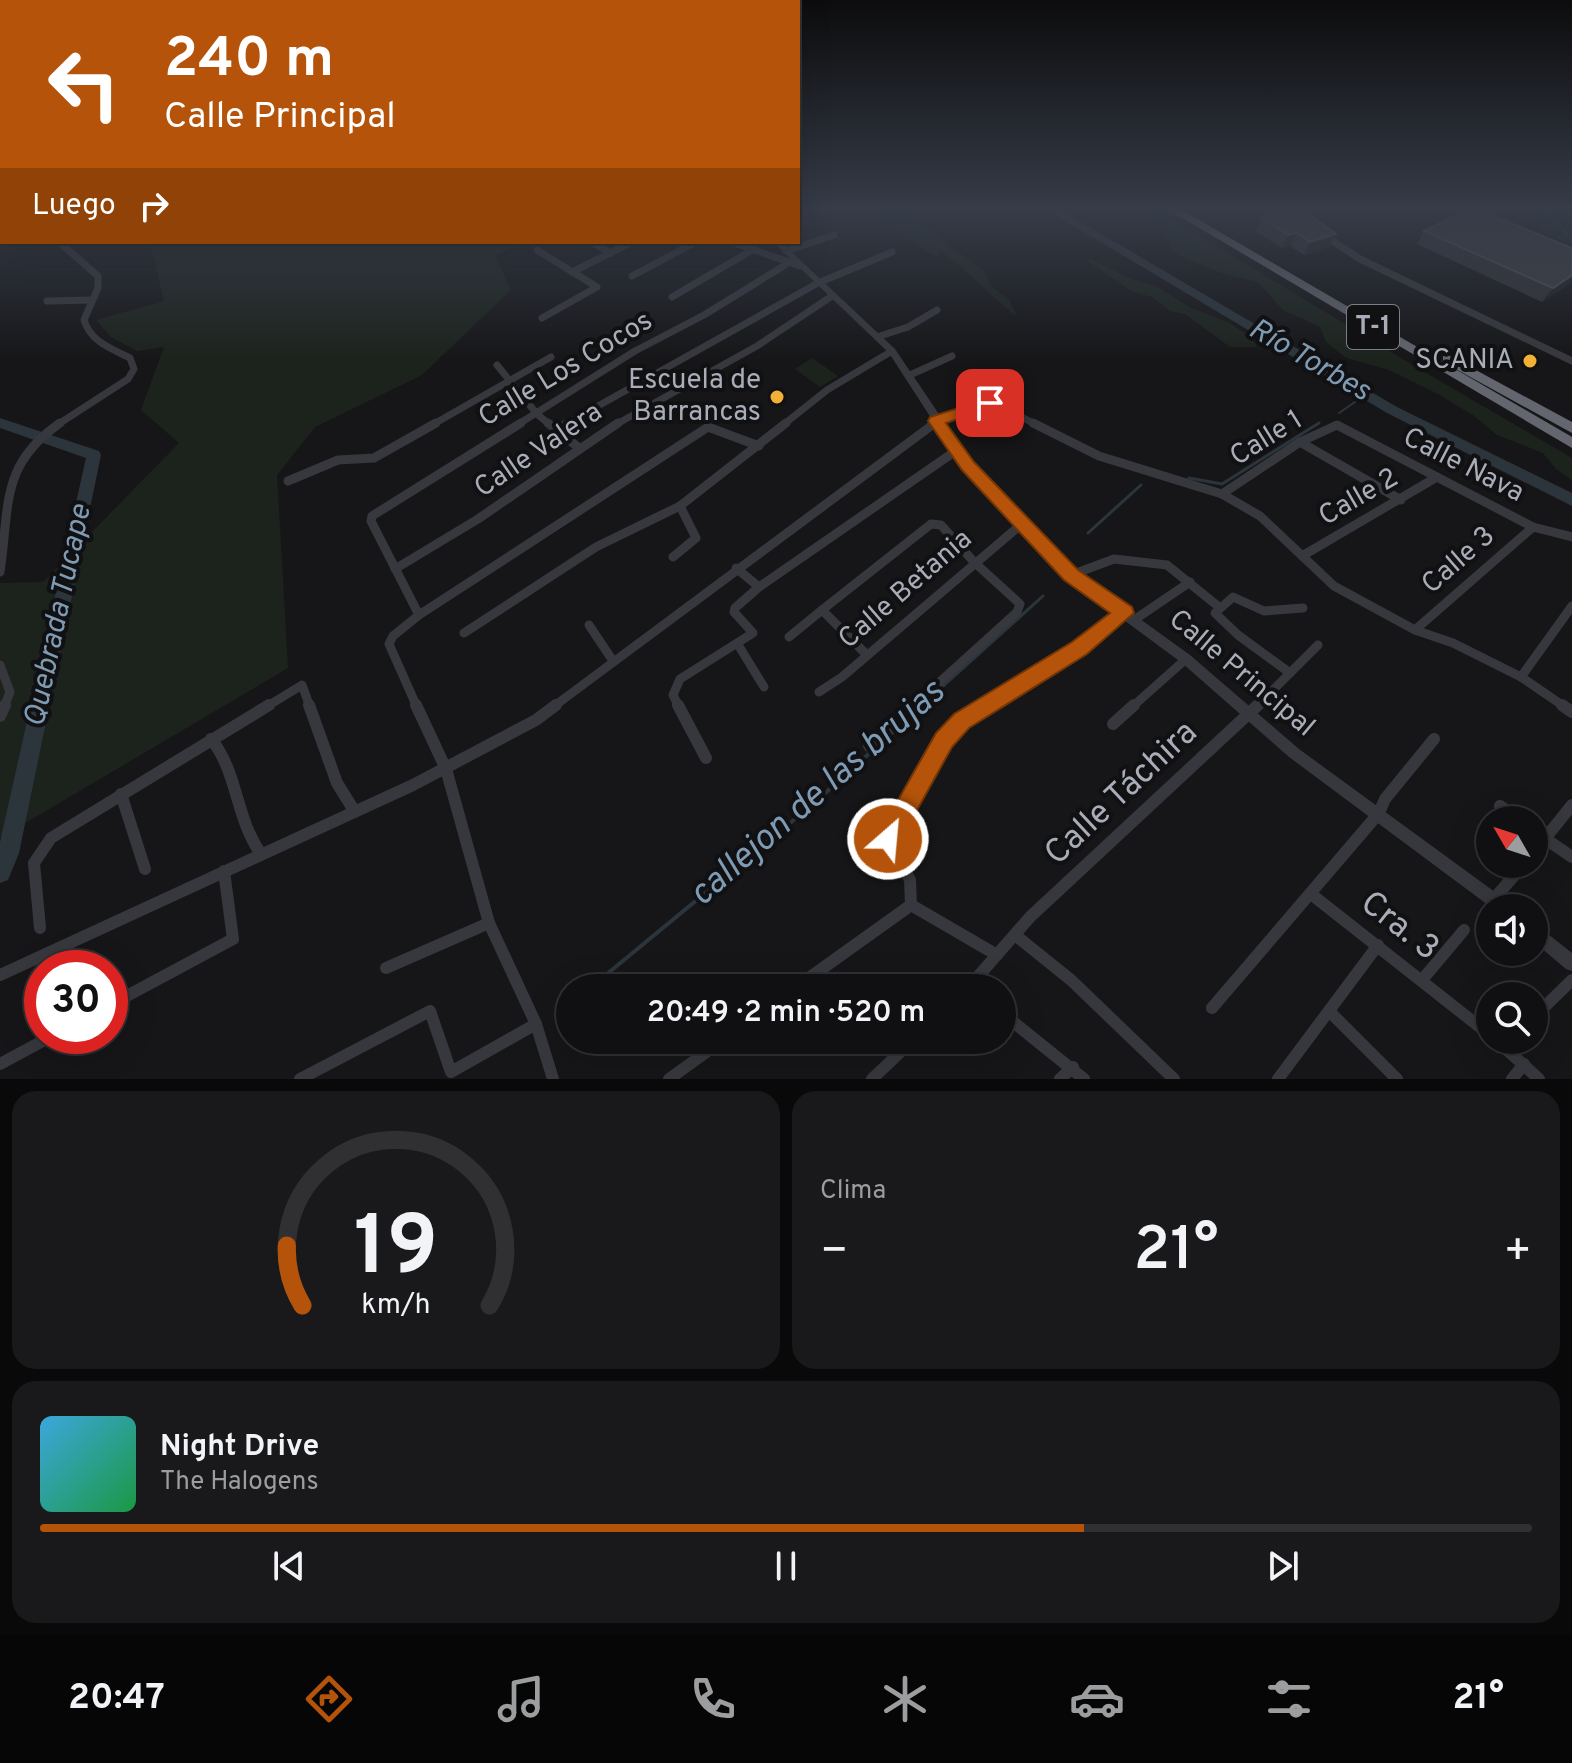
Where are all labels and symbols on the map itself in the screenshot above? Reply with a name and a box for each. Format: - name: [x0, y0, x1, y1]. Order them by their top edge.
- street label: Calle Los Cocos: [472, 304, 660, 436]
- road number: T-1: [1347, 305, 1399, 349]
- water label: Río Torbes: [1242, 311, 1377, 411]
- place label: SCANIA: [1415, 343, 1514, 379]
- marker: SCANIA: [1521, 352, 1539, 370]
- place label: Escuela de Barrancas: [628, 363, 761, 431]
- pin: [956, 369, 1024, 437]
- marker: Escuela de Barrancas: [768, 388, 786, 406]
- street label: Calle Valera: [468, 395, 610, 507]
- street label: Calle 1: [1224, 403, 1310, 475]
- street label: Calle Nava: [1396, 420, 1530, 512]
- street label: Calle 2: [1313, 461, 1405, 535]
- water label: Quebrada Tucape: [17, 501, 101, 730]
- street label: Calle 3: [1415, 519, 1503, 603]
- street label: Calle Betania: [832, 522, 980, 658]
- street label: Calle Principal: [1160, 602, 1322, 746]
- water label: callejon de las brujas: [681, 670, 956, 918]
- street label: Calle Táchira: [1037, 712, 1207, 876]
- position arrow: [846, 797, 930, 881]
- north arrow: [1476, 806, 1548, 878]
- street label: Cra. 3: [1351, 883, 1447, 971]
- speed limit sign: 30: [24, 950, 128, 1054]

